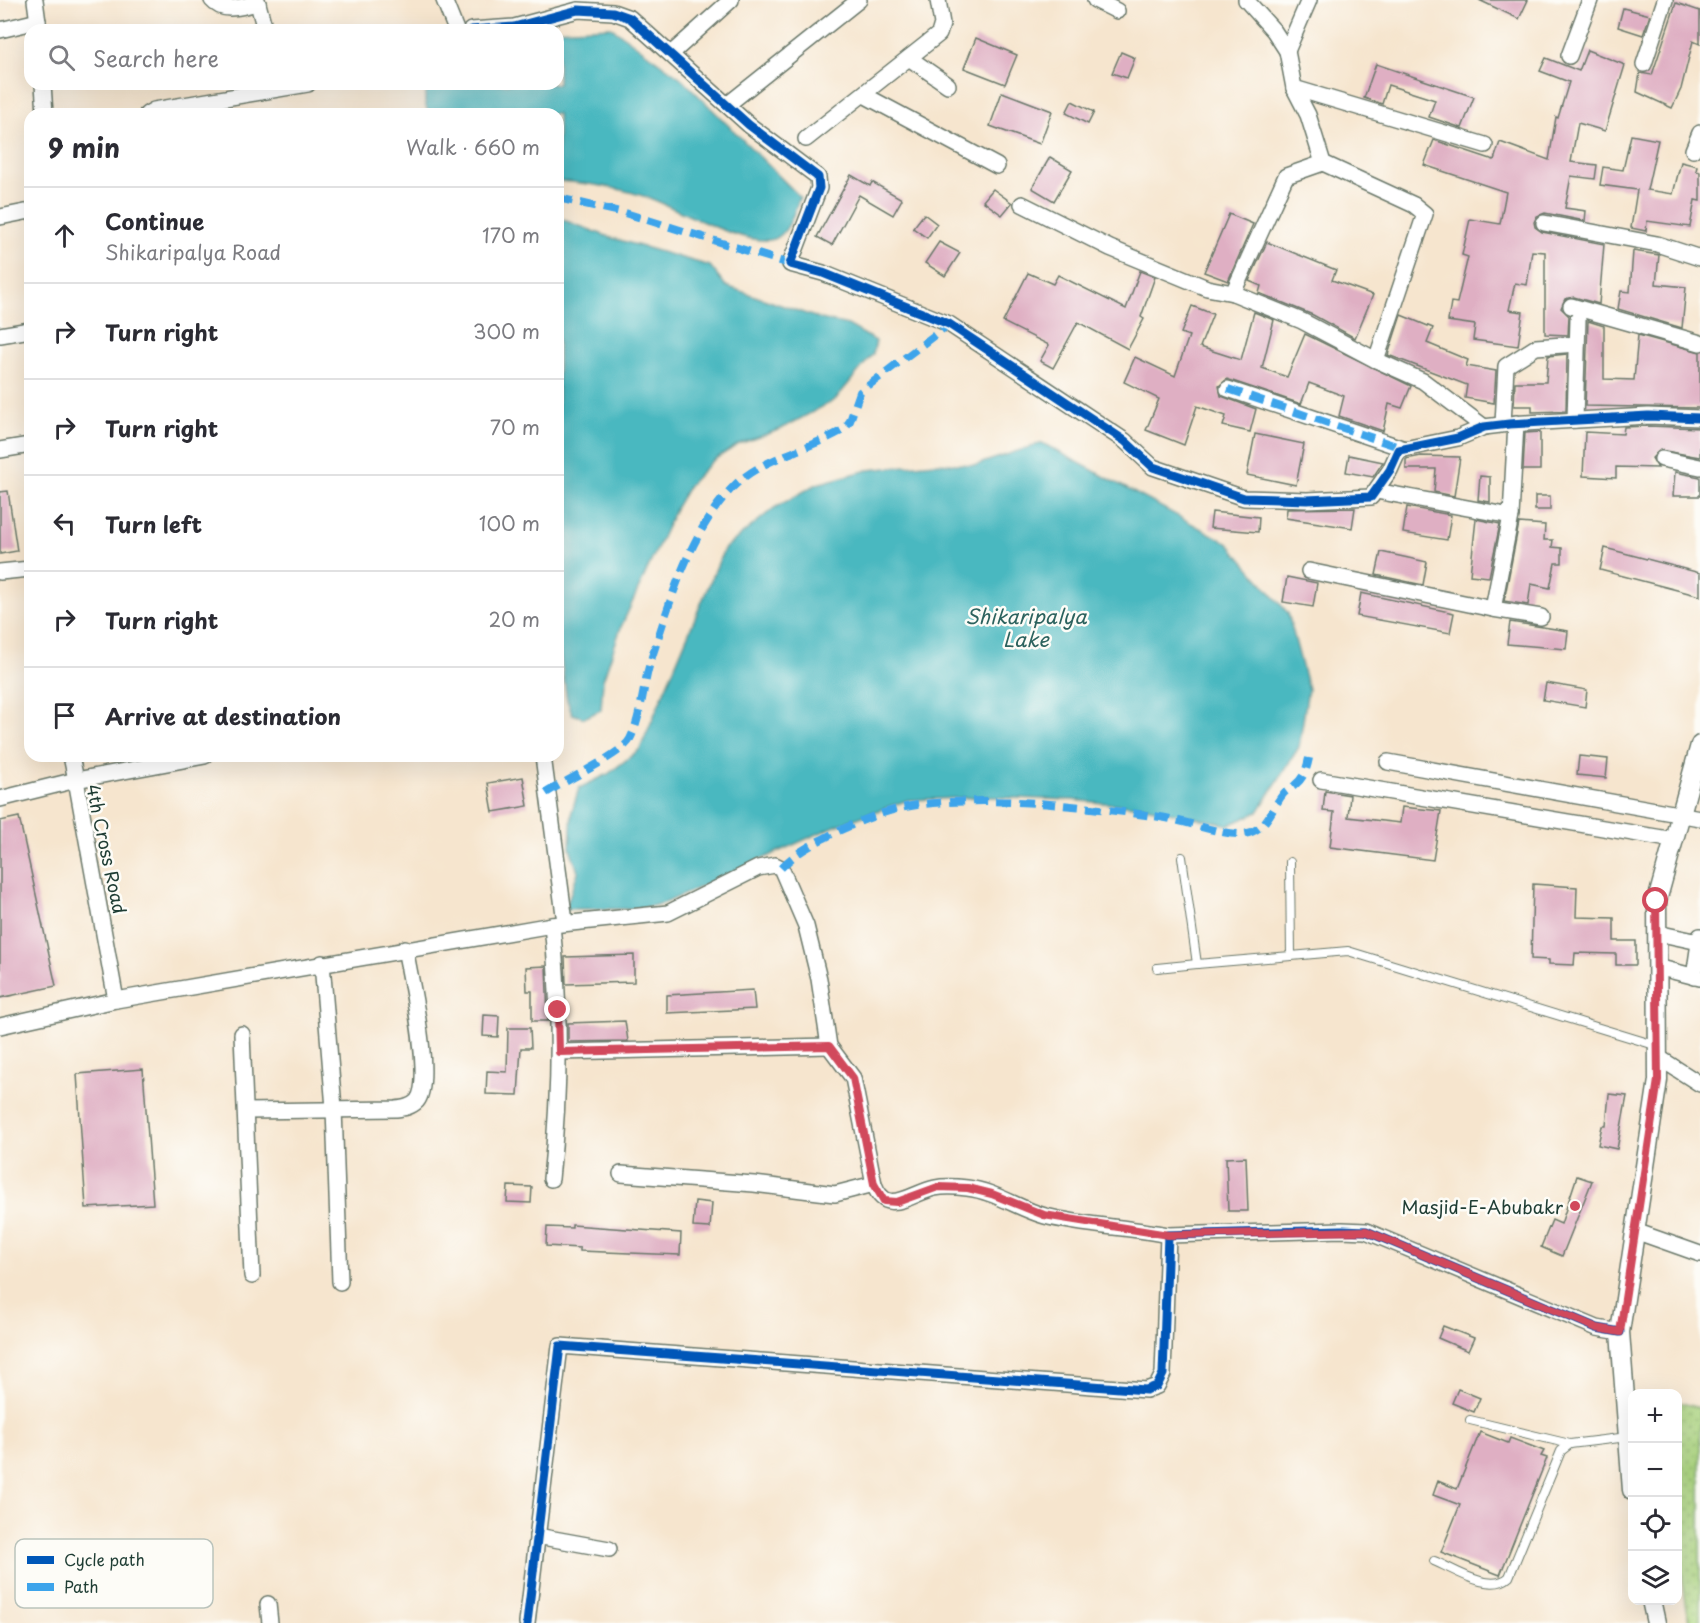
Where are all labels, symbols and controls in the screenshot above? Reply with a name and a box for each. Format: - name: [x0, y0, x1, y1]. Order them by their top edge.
- search box: [24, 24, 564, 90]
- icon: search: [45, 41, 78, 74]
- text: Search here: [93, 41, 219, 74]
- text: 9 min: [48, 128, 120, 167]
- text: Walk · 660 m: [406, 132, 540, 162]
- text: Continue: [105, 204, 204, 237]
- icon: ahead: [48, 219, 81, 252]
- text: 170 m: [482, 220, 540, 250]
- text: Shikaripalya Road: [105, 237, 281, 267]
- icon: right: [48, 315, 81, 348]
- text: Turn right: [105, 315, 218, 348]
- text: 300 m: [473, 316, 540, 346]
- icon: right: [48, 411, 81, 444]
- text: Turn right: [105, 411, 218, 444]
- text: 70 m: [490, 412, 540, 442]
- icon: left: [48, 507, 81, 540]
- text: Turn left: [105, 507, 202, 540]
- text: 100 m: [479, 508, 540, 538]
- water label: Shikaripalya Lake: [965, 601, 1087, 654]
- icon: right: [48, 603, 81, 636]
- text: Turn right: [105, 603, 218, 636]
- text: 20 m: [488, 604, 540, 634]
- icon: arrive: [48, 699, 81, 732]
- text: Arrive at destination: [105, 699, 341, 732]
- street label: 4th Cross Road: [80, 782, 134, 916]
- route start: [1642, 887, 1668, 913]
- route end: [544, 996, 570, 1022]
- place label: Masjid-E-Abubakr: [1402, 1193, 1564, 1220]
- marker: Masjid-E-Abubakr: [1568, 1199, 1582, 1213]
- map controls: [1628, 1389, 1682, 1605]
- button: +: [1628, 1389, 1682, 1443]
- button: −: [1628, 1443, 1682, 1497]
- button: locate: [1628, 1497, 1682, 1551]
- legend: [15, 1539, 213, 1608]
- text: Cycle path: [64, 1547, 145, 1571]
- button: layers: [1628, 1551, 1682, 1605]
- text: Path: [64, 1574, 99, 1598]

